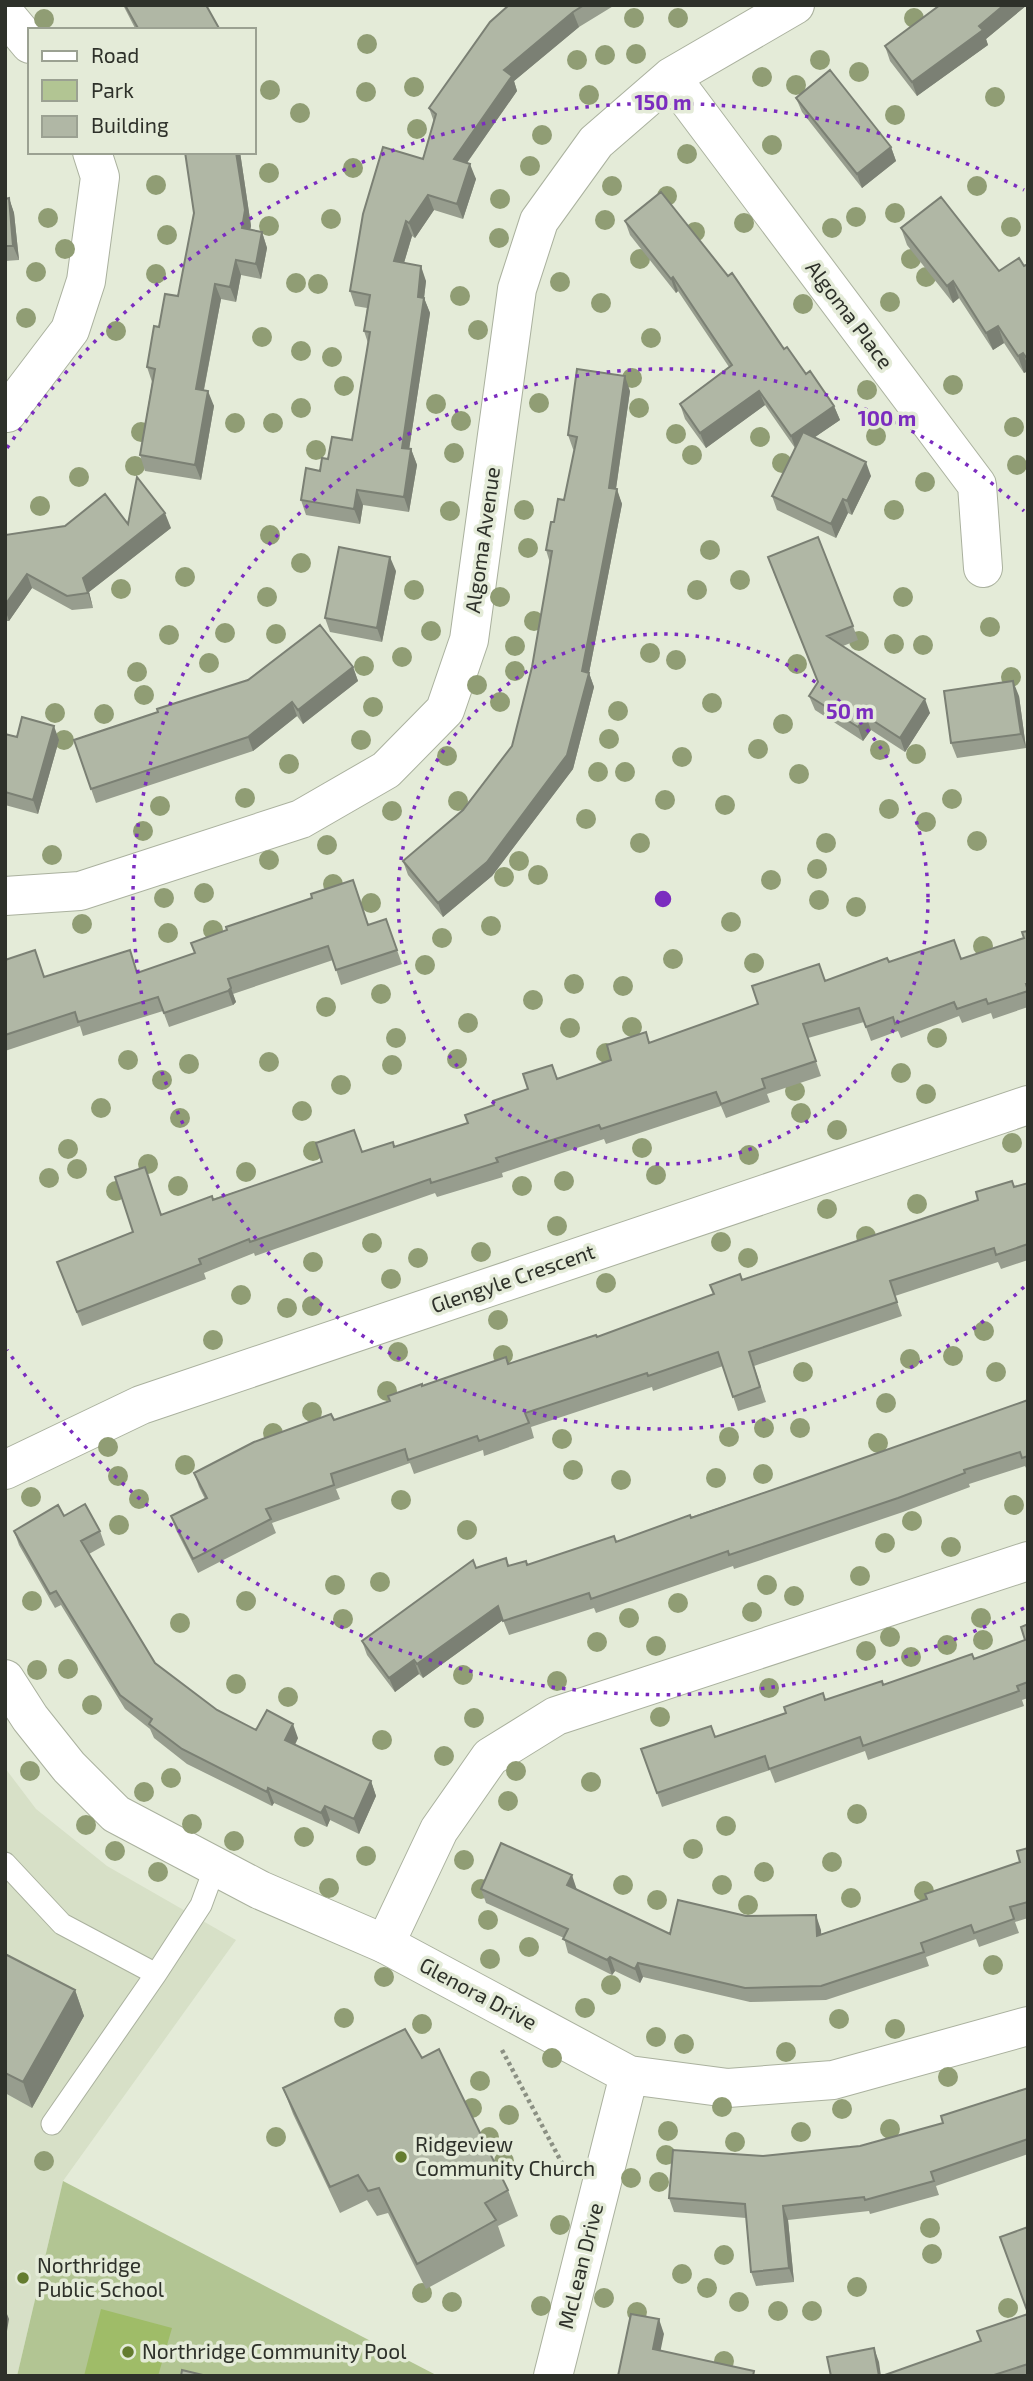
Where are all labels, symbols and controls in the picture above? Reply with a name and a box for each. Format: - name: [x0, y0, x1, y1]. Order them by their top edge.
- legend: [28, 28, 256, 154]
- text: Road: [91, 42, 139, 67]
- text: Park: [91, 77, 134, 102]
- text: 150 m: [635, 89, 691, 114]
- text: Building: [91, 112, 169, 137]
- street label: Algoma Place: [801, 255, 899, 373]
- text: 100 m: [858, 405, 916, 430]
- street label: Algoma Avenue: [459, 465, 504, 614]
- text: 50 m: [826, 698, 874, 723]
- centre of rings: [651, 887, 675, 911]
- street label: Glengyle Crescent: [427, 1238, 598, 1317]
- street label: Glenora Drive: [416, 1951, 542, 2034]
- place label: Ridgeview Community Church: [415, 2131, 595, 2180]
- marker: Ridgeview Community Church: [393, 2149, 409, 2165]
- street label: McLean Drive: [552, 2200, 607, 2331]
- place label: Northridge Public School: [37, 2252, 165, 2301]
- marker: Northridge Public School: [15, 2270, 31, 2286]
- place label: Northridge Community Pool: [142, 2338, 407, 2363]
- marker: Northridge Community Pool: [120, 2344, 136, 2360]

